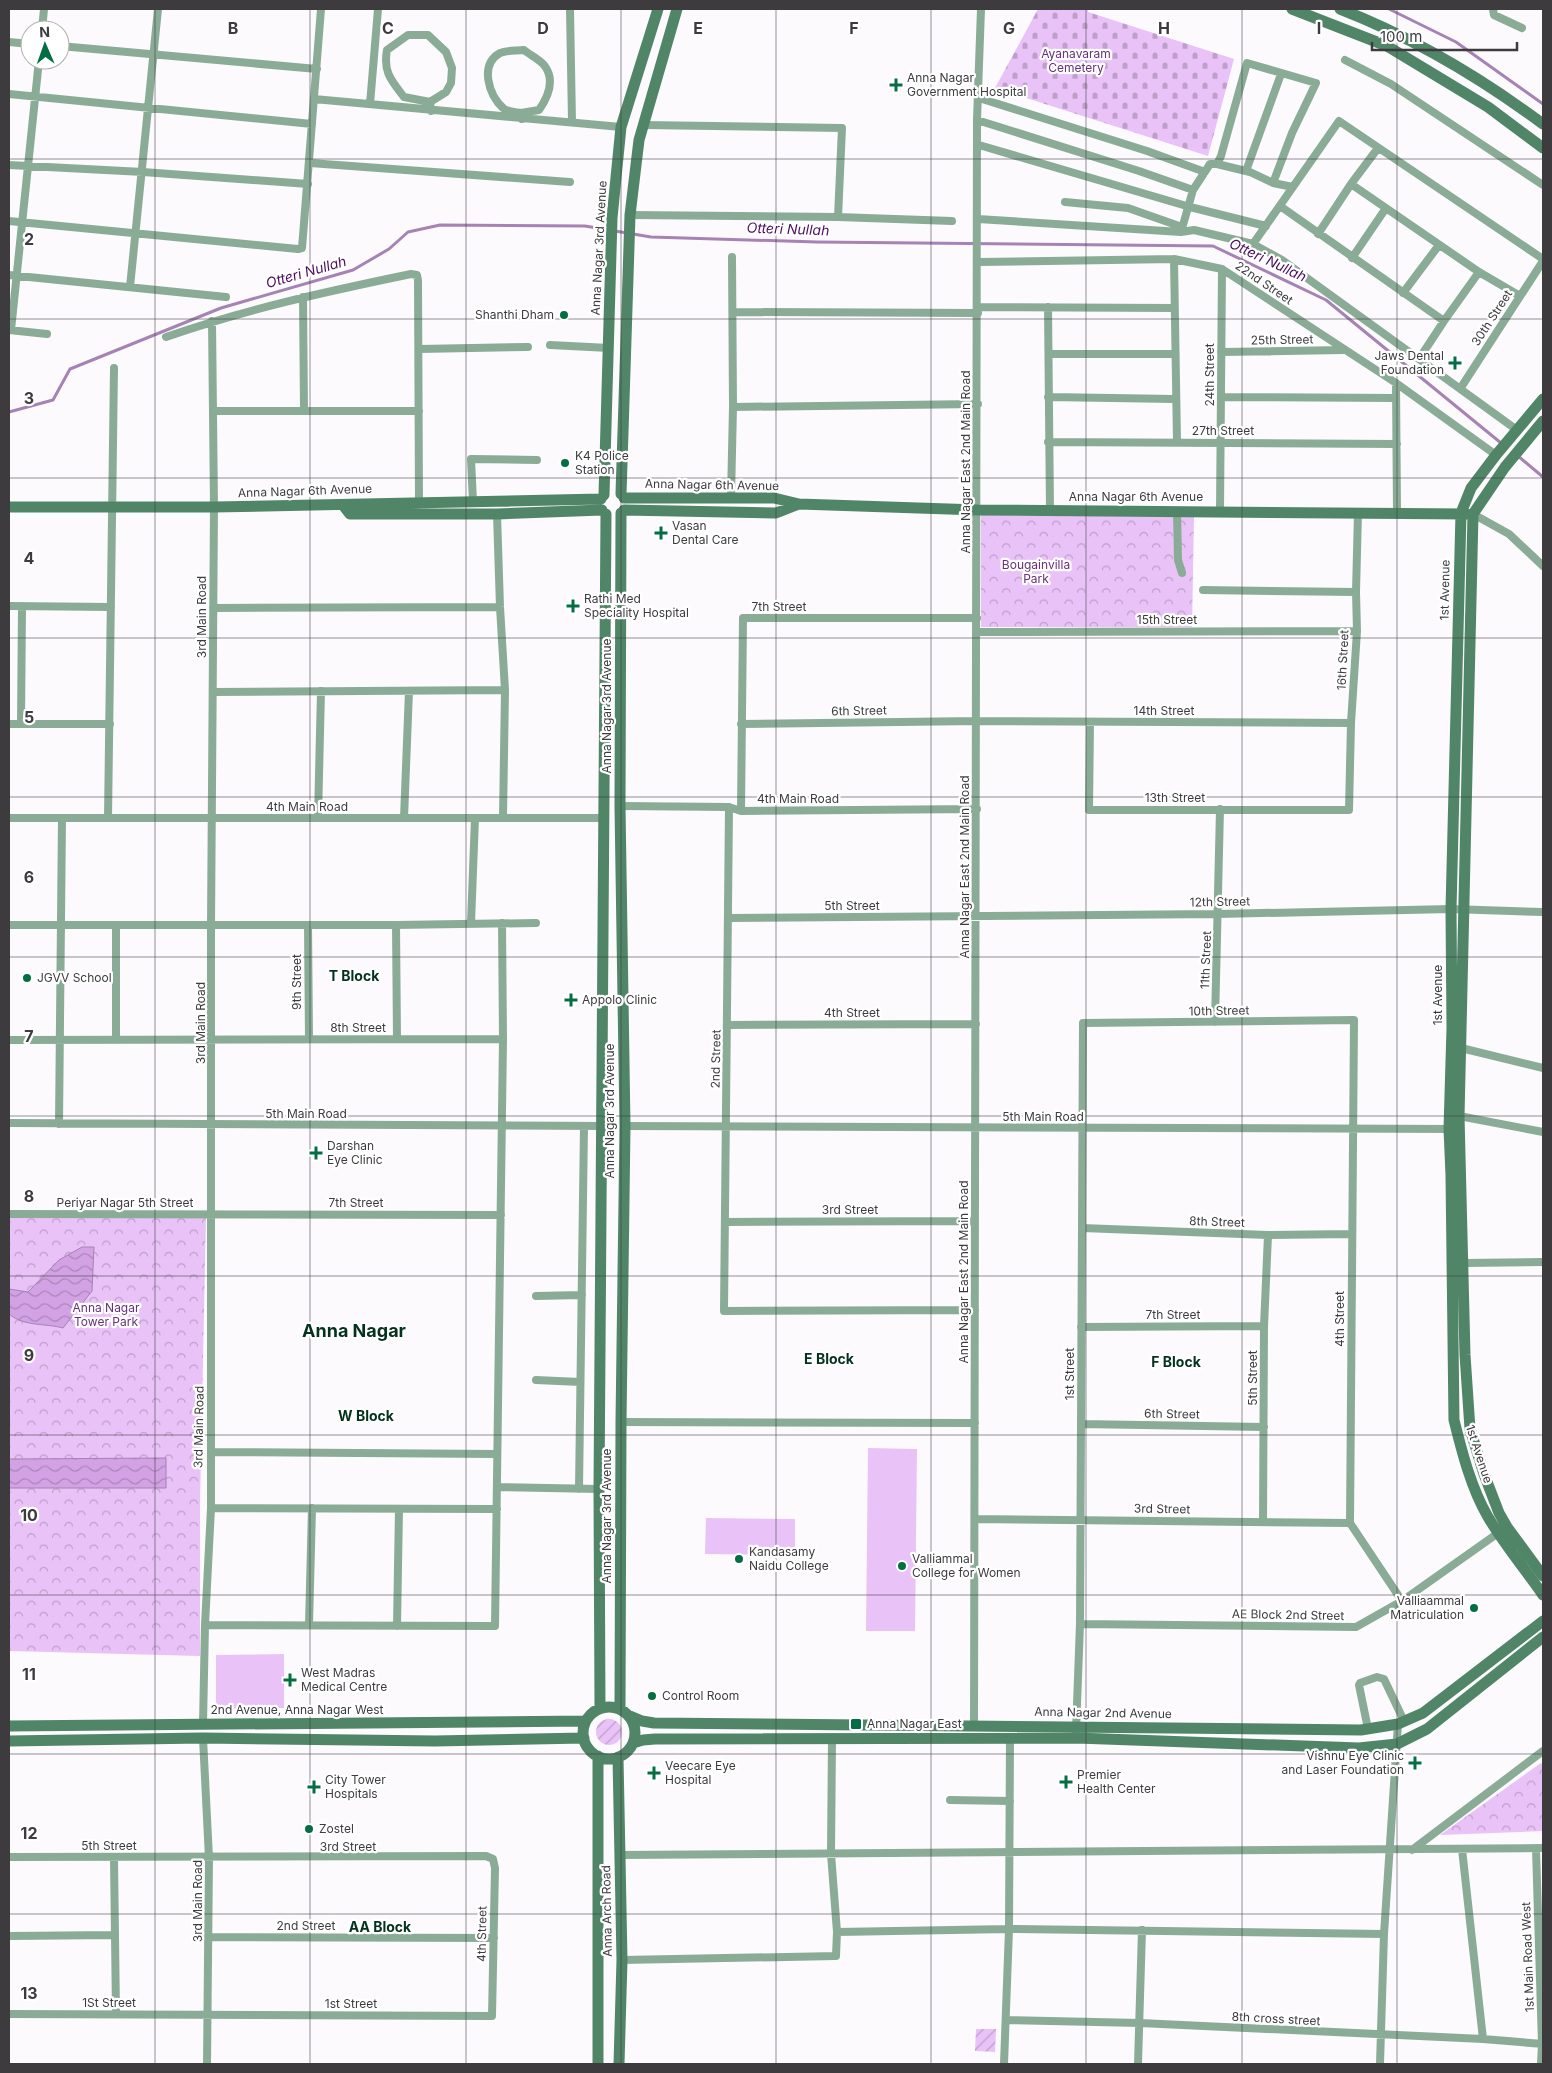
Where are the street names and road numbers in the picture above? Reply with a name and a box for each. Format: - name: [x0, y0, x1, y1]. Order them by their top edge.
- street label: Anna Nagar 3rd Avenue: [587, 180, 610, 316]
- street label: 22nd Street: [1233, 258, 1296, 307]
- street label: 30th Street: [1468, 287, 1515, 348]
- street label: 25th Street: [1250, 331, 1314, 348]
- street label: 24th Street: [1202, 343, 1217, 407]
- street label: Anna Nagar East 2nd Main Road: [958, 371, 973, 553]
- street label: 27th Street: [1192, 423, 1254, 438]
- street label: Anna Nagar 6th Avenue: [645, 476, 779, 493]
- street label: Anna Nagar 6th Avenue: [238, 481, 372, 500]
- street label: Anna Nagar 6th Avenue: [1069, 489, 1203, 504]
- street label: 1st Avenue: [1436, 560, 1453, 620]
- street label: 3rd Main Road: [194, 576, 209, 658]
- street label: 7th Street: [751, 599, 807, 614]
- street label: 15th Street: [1137, 612, 1197, 627]
- street label: 16th Street: [1333, 629, 1352, 691]
- street label: Anna Nagar 3rd Avenue: [599, 639, 614, 773]
- street label: 6th Street: [831, 703, 887, 718]
- street label: 14th Street: [1134, 703, 1195, 718]
- street label: Anna Nagar East 2nd Main Road: [957, 776, 972, 958]
- street label: 13th Street: [1145, 790, 1205, 805]
- street label: 4th Main Road: [757, 791, 839, 806]
- street label: 4th Main Road: [266, 799, 348, 814]
- street label: 12th Street: [1190, 893, 1250, 910]
- street label: 5th Street: [824, 898, 880, 913]
- street label: 11th Street: [1197, 931, 1214, 989]
- street label: 9th Street: [289, 954, 304, 1010]
- street label: 1st Avenue: [1430, 965, 1445, 1025]
- street label: 3rd Main Road: [193, 982, 208, 1064]
- street label: 10th Street: [1188, 1002, 1250, 1019]
- street label: 4th Street: [824, 1005, 880, 1020]
- street label: 8th Street: [330, 1020, 386, 1035]
- street label: 2nd Street: [707, 1029, 724, 1089]
- street label: Anna Nagar 3rd Avenue: [602, 1044, 617, 1178]
- street label: 5th Main Road: [265, 1106, 347, 1121]
- street label: 5th Main Road: [1002, 1109, 1084, 1124]
- street label: Anna Nagar East 2nd Main Road: [956, 1181, 971, 1363]
- street label: Periyar Nagar 5th Street: [57, 1195, 193, 1210]
- street label: 7th Street: [328, 1195, 384, 1210]
- street label: 3rd Street: [822, 1202, 878, 1217]
- street label: 8th Street: [1189, 1213, 1245, 1230]
- street label: 4th Street: [1332, 1291, 1347, 1347]
- street label: 7th Street: [1145, 1307, 1201, 1322]
- street label: 1st Street: [1062, 1348, 1077, 1400]
- street label: 5th Street: [1245, 1350, 1260, 1406]
- street label: 3rd Main Road: [190, 1386, 207, 1468]
- street label: 6th Street: [1144, 1406, 1200, 1421]
- street label: 1st Avenue: [1463, 1423, 1496, 1485]
- street label: Anna Nagar 3rd Avenue: [599, 1449, 614, 1583]
- street label: 3rd Street: [1134, 1501, 1190, 1516]
- street label: AE Block 2nd Street: [1232, 1606, 1345, 1623]
- street label: 2nd Avenue, Anna Nagar West: [211, 1702, 384, 1717]
- street label: Anna Nagar 2nd Avenue: [1034, 1704, 1172, 1721]
- street label: 5th Street: [81, 1838, 137, 1853]
- street label: 3rd Street: [320, 1839, 376, 1854]
- street label: 3rd Main Road: [190, 1860, 205, 1942]
- street label: Anna Arch Road: [598, 1865, 615, 1957]
- street label: 1st Main Road West: [1518, 1902, 1537, 2012]
- street label: 4th Street: [474, 1906, 489, 1962]
- street label: 2nd Street: [277, 1918, 336, 1933]
- street label: 1St Street: [82, 1995, 136, 2010]
- street label: 1st Street: [325, 1996, 377, 2011]
- street label: 8th cross street: [1231, 2009, 1321, 2028]

